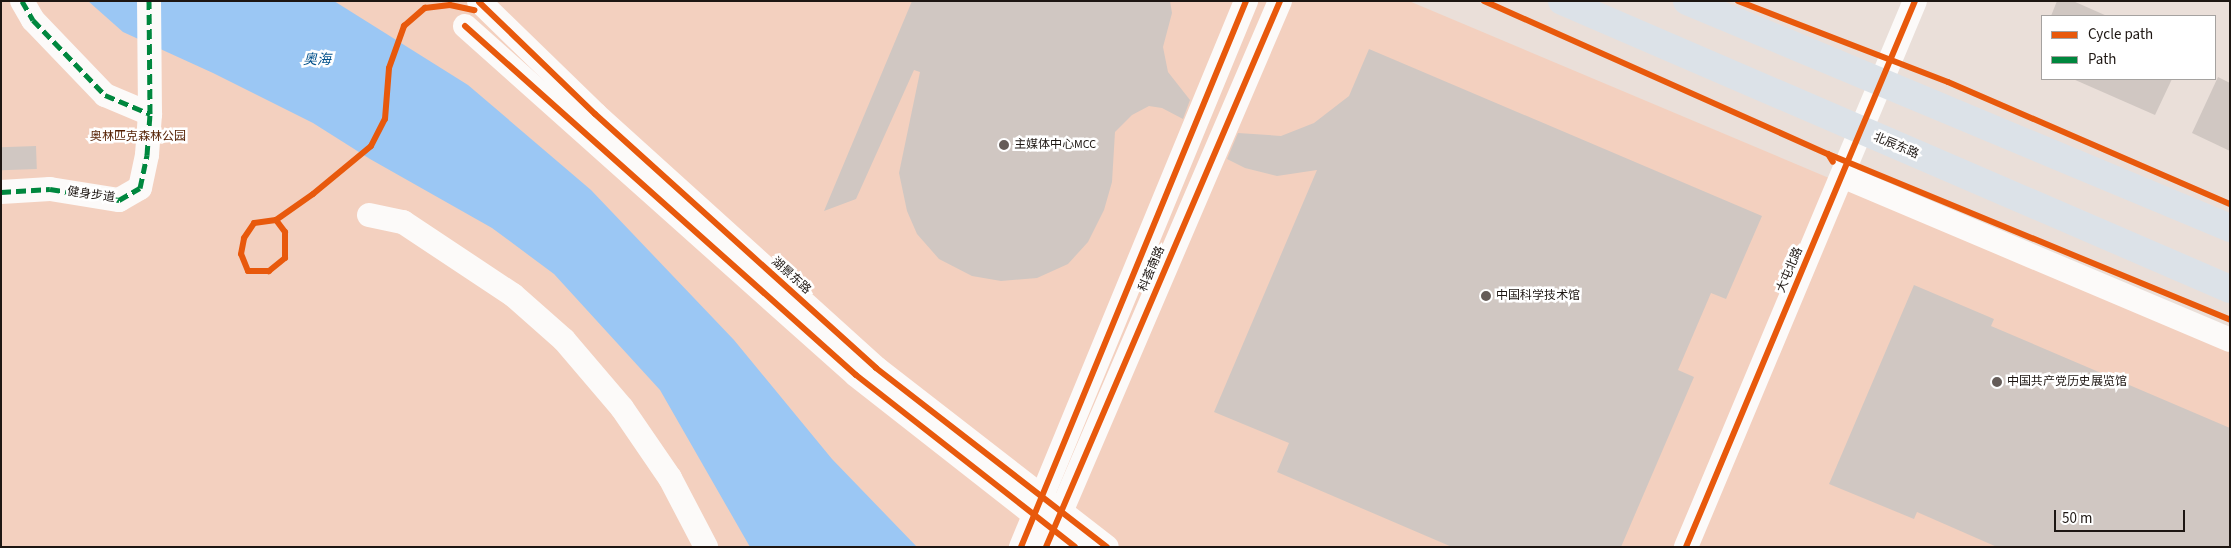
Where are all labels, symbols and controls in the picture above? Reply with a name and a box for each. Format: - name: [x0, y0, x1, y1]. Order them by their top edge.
- legend: [2041, 15, 2216, 80]
- text: Cycle path: [2088, 24, 2153, 45]
- text: Path: [2088, 49, 2116, 70]
- water label: 奥海: [303, 52, 331, 68]
- park label: 奥林匹克森林公园: [90, 130, 186, 144]
- street label: 北辰东路: [1871, 130, 1921, 162]
- place label: 主媒体中心MCC: [1014, 138, 1096, 152]
- marker: 主媒体中心MCC: [998, 139, 1010, 151]
- street label: 健身步道: [66, 185, 116, 205]
- street label: 科荟南路: [1136, 244, 1168, 294]
- street label: 大屯北路: [1774, 245, 1806, 295]
- street label: 湖景东路: [768, 255, 814, 297]
- place label: 中国科学技术馆: [1496, 289, 1580, 303]
- marker: 中国科学技术馆: [1480, 290, 1492, 302]
- place label: 中国共产党历史展览馆: [2007, 375, 2127, 389]
- marker: 中国共产党历史展览馆: [1991, 376, 2003, 388]
- scale bar: [2056, 500, 2187, 532]
- text: 50 m: [2062, 508, 2092, 529]

